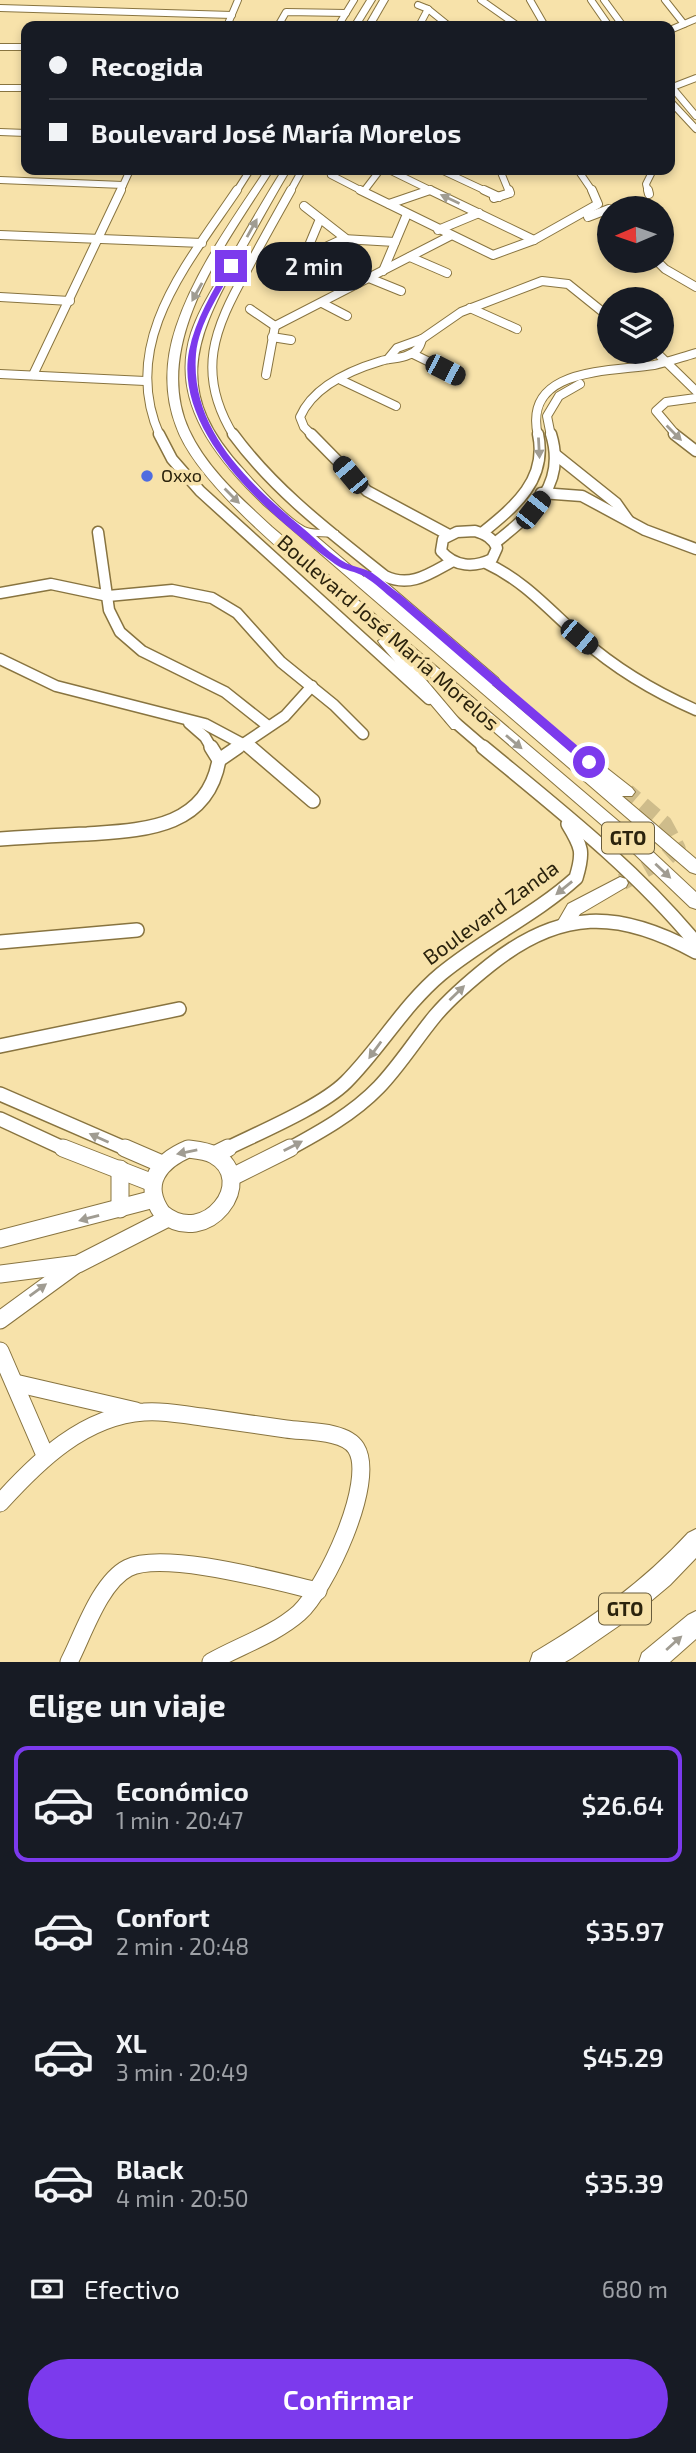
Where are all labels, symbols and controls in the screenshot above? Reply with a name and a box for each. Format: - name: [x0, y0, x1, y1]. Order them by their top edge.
- text: Recogida: [91, 50, 203, 81]
- text: Boulevard José María Morelos: [91, 117, 461, 148]
- one-way arrow: [440, 193, 460, 205]
- north arrow: [597, 196, 674, 273]
- map controls: [597, 196, 674, 364]
- one-way arrow: [246, 219, 258, 238]
- callout: 2 min: [256, 242, 371, 290]
- route end: [215, 250, 247, 282]
- text: 2 min: [285, 252, 343, 280]
- one-way arrow: [191, 282, 203, 301]
- button: layers: [597, 287, 674, 364]
- car: [422, 351, 469, 389]
- one-way arrow: [665, 424, 682, 440]
- one-way arrow: [534, 437, 545, 459]
- car: [329, 452, 372, 498]
- place label: Oxxo: [161, 464, 202, 486]
- marker: Oxxo: [139, 468, 155, 484]
- one-way arrow: [223, 487, 240, 503]
- car: [512, 487, 555, 533]
- street label: Boulevard José María Morelos: [273, 529, 505, 735]
- car: [557, 615, 602, 659]
- one-way arrow: [505, 734, 523, 750]
- route start: [573, 746, 605, 778]
- road number: GTO: [602, 822, 654, 853]
- street label: Boulevard Zanda: [418, 854, 563, 969]
- one-way arrow: [654, 863, 672, 879]
- one-way arrow: [556, 880, 574, 895]
- one-way arrow: [449, 985, 466, 1001]
- one-way arrow: [368, 1041, 382, 1059]
- one-way arrow: [89, 1132, 109, 1144]
- one-way arrow: [283, 1141, 303, 1152]
- one-way arrow: [176, 1146, 198, 1157]
- one-way arrow: [77, 1213, 99, 1224]
- one-way arrow: [29, 1284, 47, 1298]
- road number: GTO: [599, 1594, 651, 1624]
- one-way arrow: [665, 1635, 683, 1651]
- text: Elige un viaje: [28, 1685, 226, 1723]
- icon: car: [32, 1773, 95, 1836]
- text: Económico: [116, 1775, 249, 1806]
- text: $26.64: [581, 1789, 664, 1820]
- text: 1 min · 20:47: [116, 1806, 243, 1834]
- icon: car: [32, 1899, 95, 1962]
- text: Confort: [116, 1901, 210, 1932]
- text: $35.97: [585, 1915, 664, 1946]
- text: 2 min · 20:48: [116, 1932, 249, 1960]
- icon: car: [32, 2025, 95, 2088]
- text: XL: [116, 2027, 147, 2058]
- text: $45.29: [582, 2041, 664, 2072]
- text: 3 min · 20:49: [116, 2058, 248, 2086]
- icon: car: [32, 2151, 95, 2214]
- text: Black: [116, 2153, 184, 2184]
- text: $35.39: [584, 2167, 664, 2198]
- text: 4 min · 20:50: [116, 2184, 249, 2212]
- icon: cash: [28, 2270, 66, 2308]
- text: Efectivo: [84, 2273, 180, 2304]
- text: 680 m: [602, 2275, 668, 2303]
- button: Confirmar: [28, 2359, 668, 2439]

